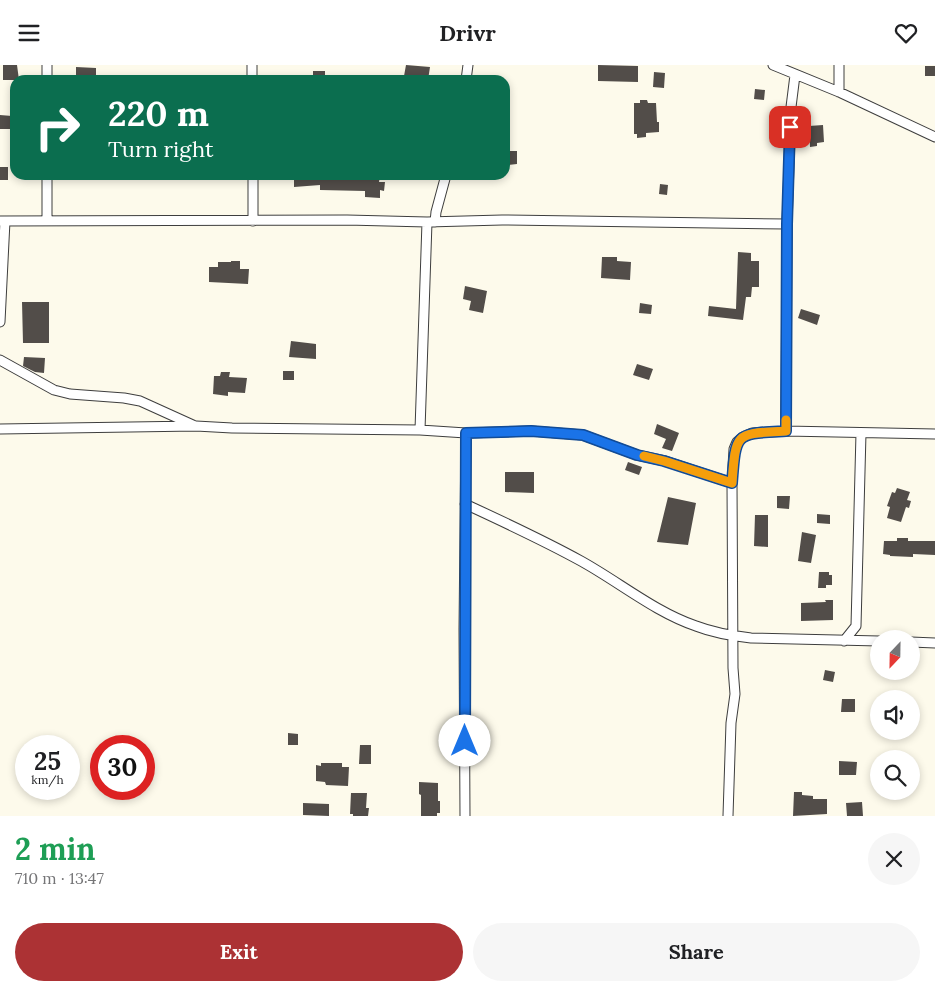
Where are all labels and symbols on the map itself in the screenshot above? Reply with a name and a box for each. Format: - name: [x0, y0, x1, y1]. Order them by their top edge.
- pin: [769, 106, 811, 148]
- north arrow: [870, 630, 920, 680]
- position arrow: [438, 714, 490, 766]
- speed limit sign: 30: [90, 735, 155, 800]

